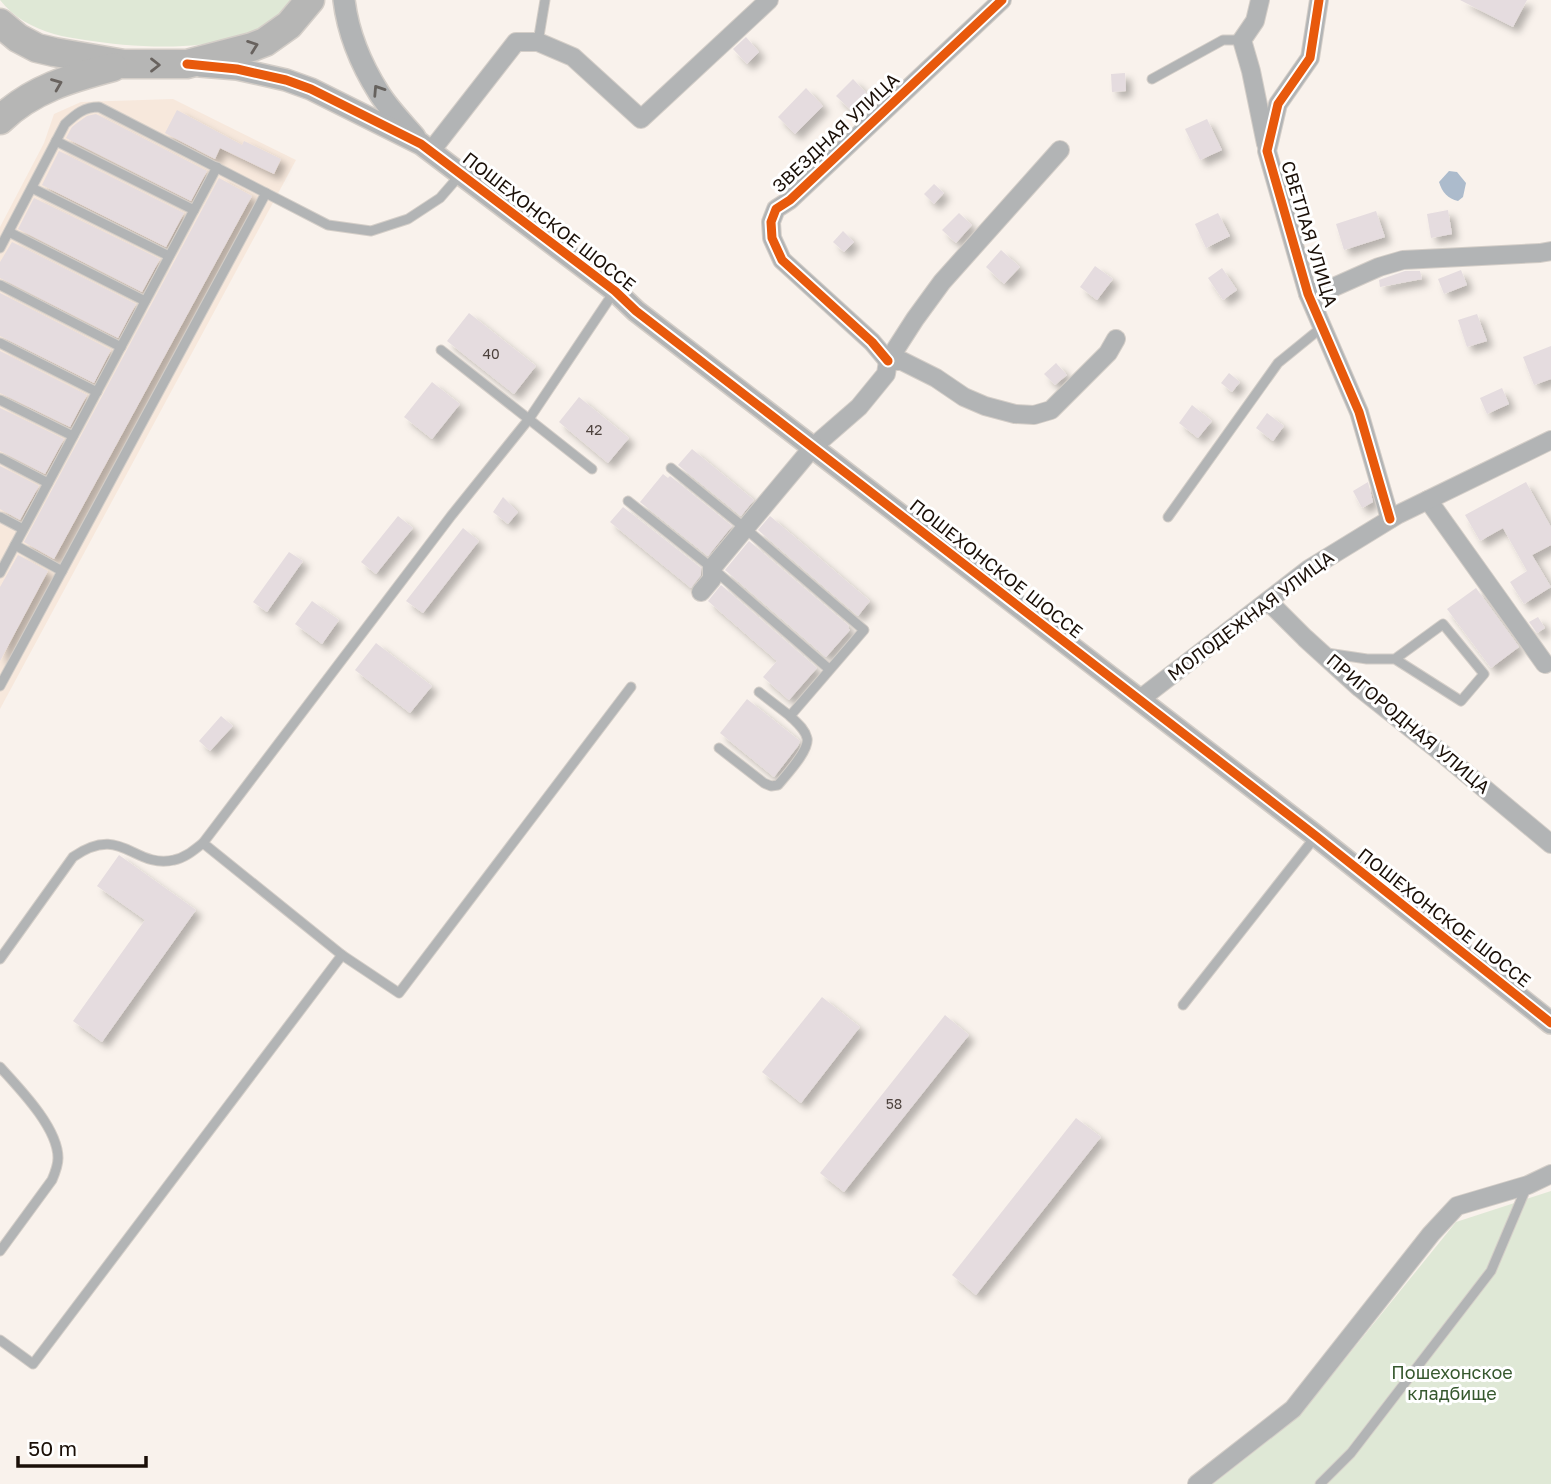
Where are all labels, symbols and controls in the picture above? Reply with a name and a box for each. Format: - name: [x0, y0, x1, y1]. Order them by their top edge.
- one-way arrow: [246, 40, 258, 54]
- one-way arrow: [151, 57, 161, 73]
- street label: ЗВЕЗДНАЯ УЛИЦА: [767, 68, 903, 197]
- one-way arrow: [50, 78, 62, 92]
- one-way arrow: [374, 85, 387, 98]
- street label: ПОШЕХОНСКОЕ ШОССЕ: [459, 147, 640, 296]
- street label: СВЕТЛАЯ УЛИЦА: [1277, 158, 1343, 309]
- house number: 40: [482, 345, 500, 362]
- house number: 42: [586, 421, 602, 438]
- street label: ПОШЕХОНСКОЕ ШОССЕ: [906, 494, 1087, 643]
- street label: МОЛОДЕЖНАЯ УЛИЦА: [1163, 546, 1338, 685]
- street label: ПРИГОРОДНАЯ УЛИЦА: [1323, 649, 1495, 798]
- street label: ПОШЕХОНСКОЕ ШОССЕ: [1354, 843, 1535, 992]
- house number: 58: [886, 1095, 902, 1112]
- park label: Пошехонское кладбище: [1391, 1361, 1513, 1404]
- scale bar: [18, 1424, 145, 1468]
- text: 50 m: [28, 1435, 77, 1461]

